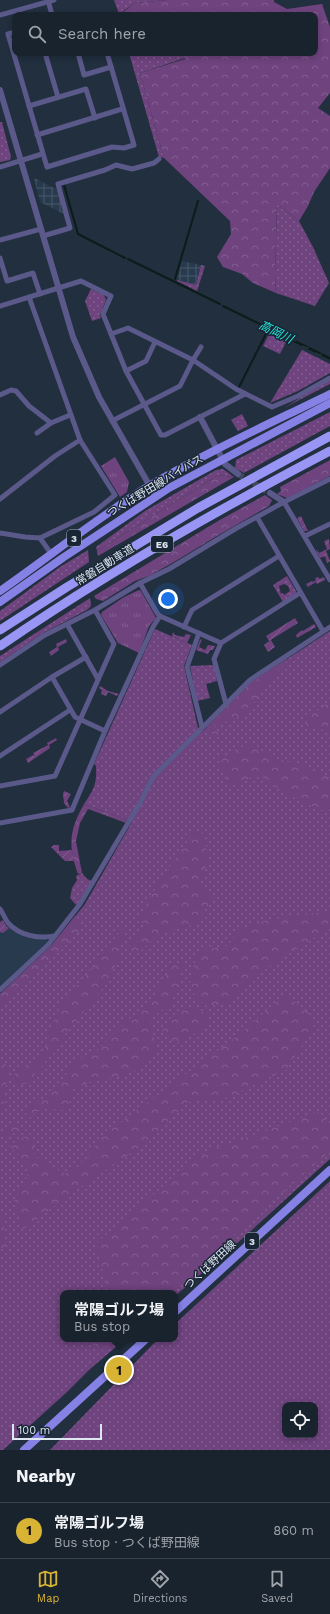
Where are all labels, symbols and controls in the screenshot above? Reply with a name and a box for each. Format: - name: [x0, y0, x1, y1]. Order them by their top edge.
- search box: [12, 12, 318, 56]
- icon: search: [26, 23, 48, 45]
- text: Search here: [58, 25, 146, 43]
- water label: 高岡川: [257, 318, 297, 347]
- street label: つくば野田線バイパス: [105, 452, 205, 520]
- road number: 3: [67, 530, 81, 546]
- road number: E6: [151, 536, 173, 552]
- street label: 常磐自動車道: [74, 542, 136, 588]
- your location: [158, 589, 178, 609]
- road number: 3: [245, 1233, 259, 1249]
- street label: つくば野田線: [181, 1238, 239, 1292]
- popup: [60, 1290, 178, 1342]
- text: 常陽ゴルフ場: [74, 1301, 164, 1319]
- text: Bus stop: [74, 1319, 130, 1334]
- pin: 1: [106, 1355, 132, 1385]
- map controls: [282, 1402, 318, 1438]
- button: locate: [282, 1402, 318, 1438]
- scale bar: [12, 1422, 102, 1441]
- text: 100 m: [18, 1424, 50, 1437]
- text: Nearby: [16, 1466, 75, 1486]
- text: 常陽ゴルフ場: [54, 1514, 144, 1532]
- text: 1: [26, 1523, 32, 1538]
- text: 860 m: [273, 1523, 314, 1538]
- text: Bus stop · つくば野田線: [54, 1535, 200, 1550]
- tab: Map: [37, 1568, 59, 1605]
- tab: Directions: [133, 1568, 187, 1605]
- tab: Saved: [261, 1568, 293, 1605]

